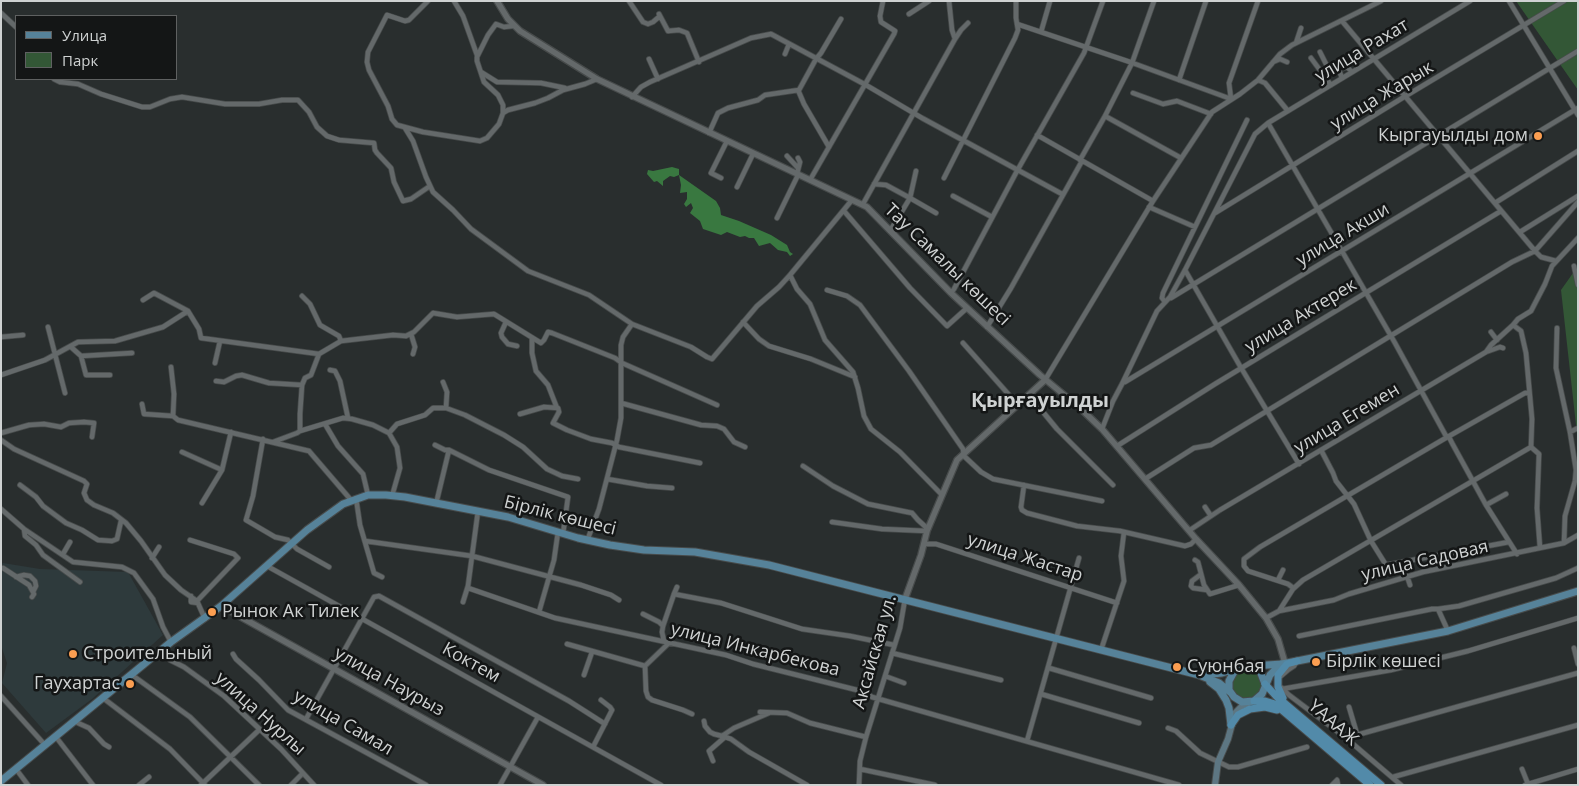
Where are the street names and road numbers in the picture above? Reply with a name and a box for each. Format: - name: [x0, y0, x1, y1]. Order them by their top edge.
- street label: улица Рахат: [1311, 15, 1413, 87]
- street label: улица Жарык: [1327, 57, 1437, 135]
- street label: Тау Самалы көшесі: [880, 199, 1014, 331]
- street label: улица Акши: [1293, 199, 1393, 271]
- street label: улица Актерек: [1241, 274, 1361, 358]
- street label: улица Егемен: [1290, 379, 1404, 459]
- street label: Бірлік көшесі: [502, 492, 618, 540]
- street label: улица Жастар: [965, 529, 1085, 587]
- street label: улица Садовая: [1359, 536, 1491, 586]
- street label: Аксайская ул.: [848, 593, 902, 711]
- street label: улица Инкарбекова: [668, 619, 842, 681]
- street label: Коктем: [438, 638, 504, 688]
- street label: улица Наурыз: [330, 643, 448, 721]
- street label: улица Нурлы: [210, 668, 310, 760]
- street label: улица Самал: [289, 686, 397, 760]
- street label: ҮАААЖ: [1304, 695, 1362, 751]

